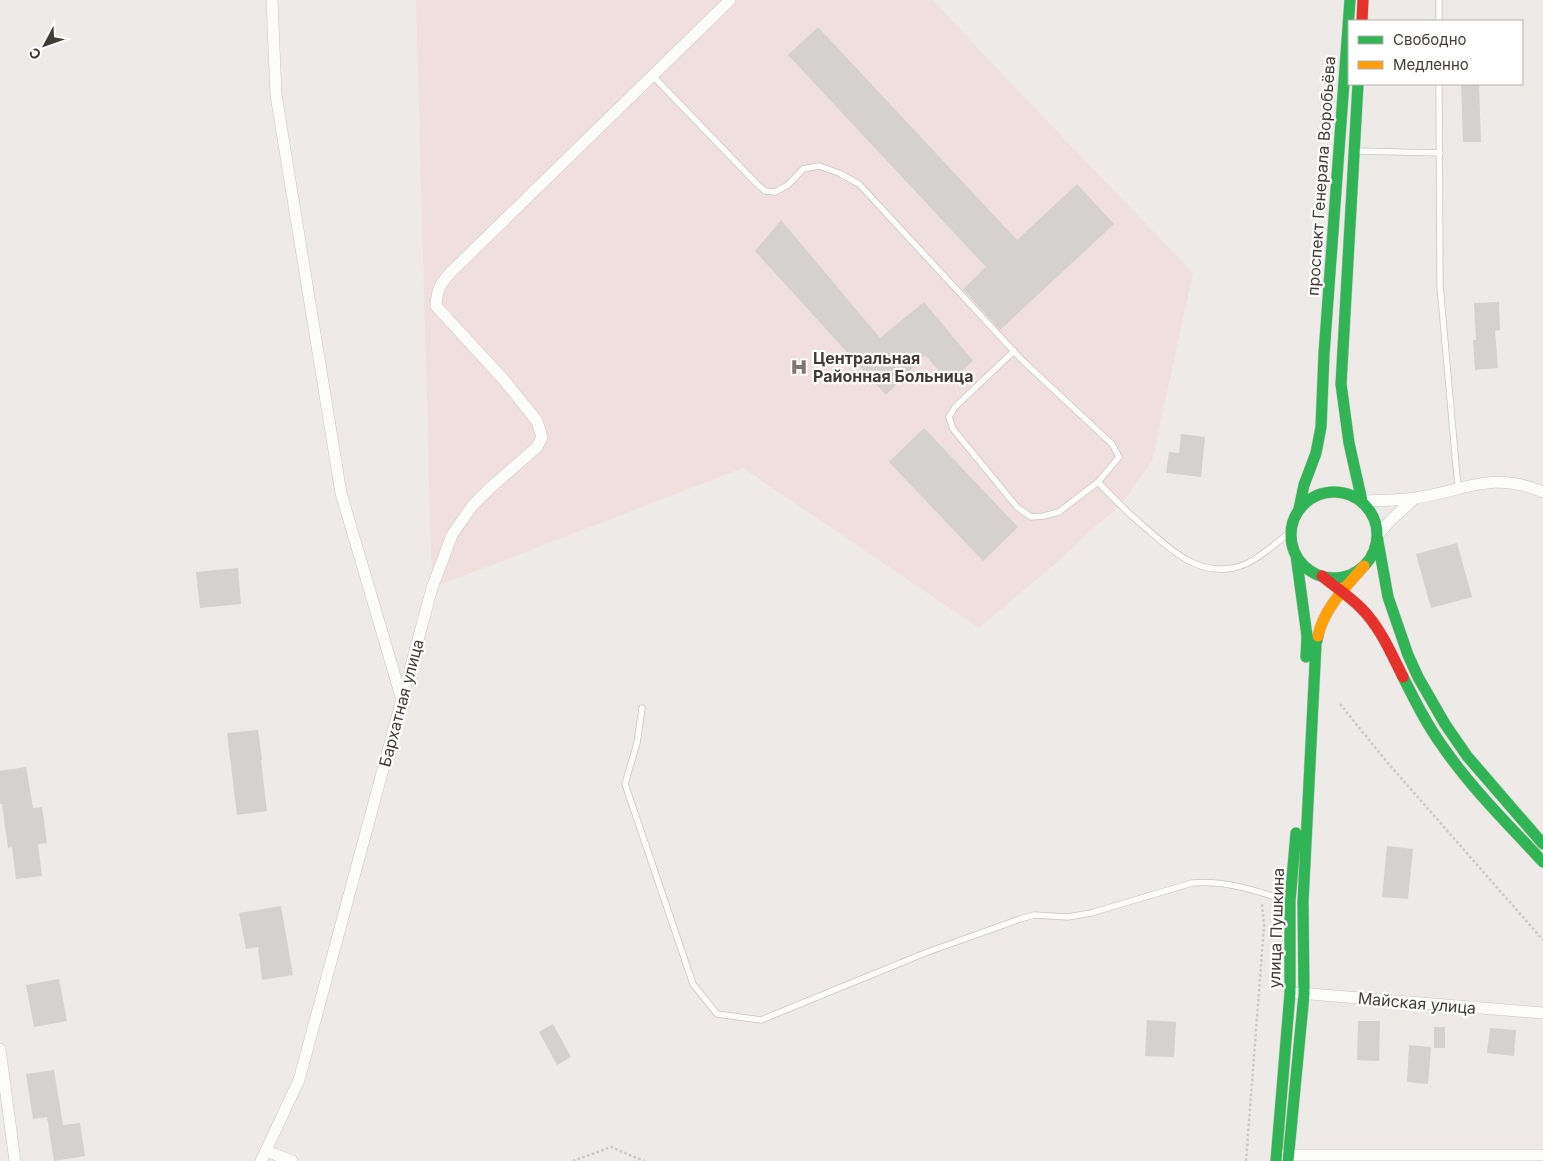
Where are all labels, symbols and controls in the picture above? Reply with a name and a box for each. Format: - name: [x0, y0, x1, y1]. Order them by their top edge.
- north arrow: [20, 20, 70, 70]
- legend: [1348, 20, 1523, 85]
- text: Свободно: [1393, 30, 1467, 49]
- text: С: [25, 44, 45, 63]
- street label: проспект Генерала Воробьёва: [1303, 55, 1339, 297]
- text: Медленно: [1393, 55, 1469, 74]
- place label: Центральная Районная Больница: [813, 348, 973, 386]
- hospital icon: Центральная Районная Больница: [789, 357, 809, 377]
- street label: Бархатная улица: [374, 637, 428, 769]
- street label: улица Пушкина: [1264, 867, 1288, 989]
- street label: Майская улица: [1357, 988, 1477, 1018]

